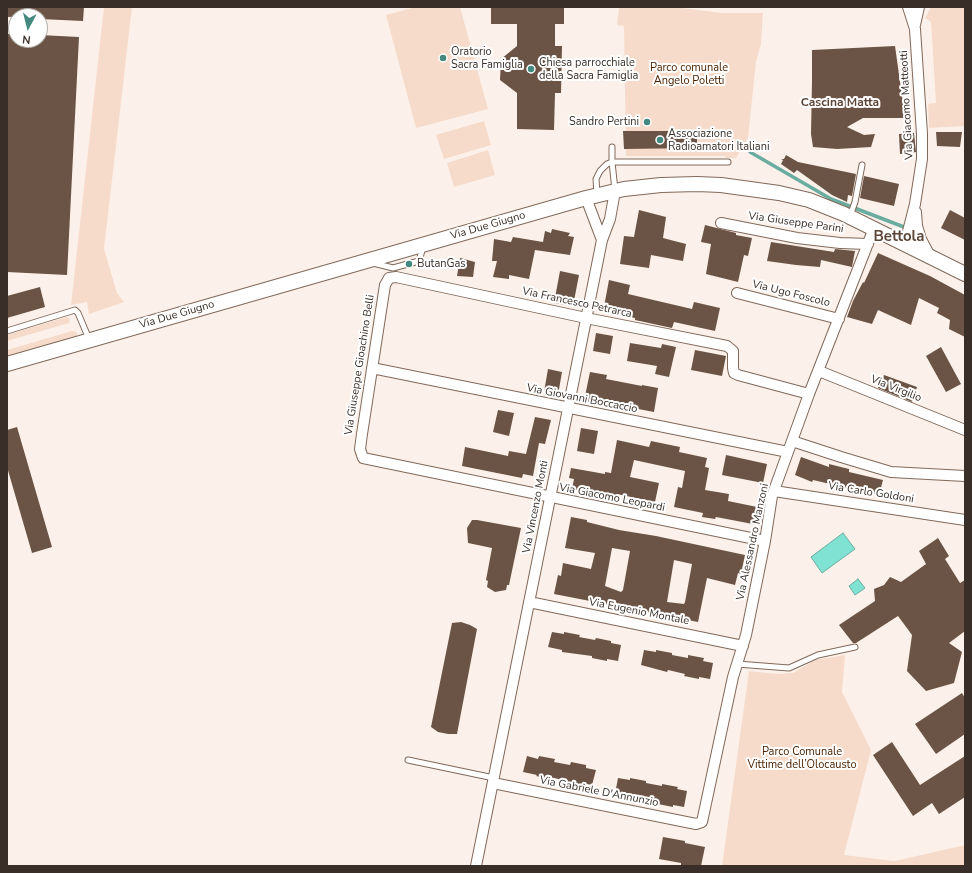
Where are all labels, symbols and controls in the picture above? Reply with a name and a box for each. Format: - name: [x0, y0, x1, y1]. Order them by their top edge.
- north arrow: [8, 8, 48, 48]
- text: N: [22, 31, 32, 47]
- place label: Oratorio Sacra Famiglia: [451, 45, 523, 71]
- street label: Via Giacomo Matteotti: [898, 50, 916, 160]
- marker: Oratorio Sacra Famiglia: [438, 53, 448, 63]
- place label: Chiesa parrocchiale della Sacra Famiglia: [539, 56, 638, 82]
- park label: Parco comunale Angelo Poletti: [650, 61, 728, 87]
- marker: Chiesa parrocchiale della Sacra Famiglia: [526, 64, 536, 74]
- district label: Cascina Matta: [801, 96, 879, 110]
- place label: Sandro Pertini: [569, 115, 639, 129]
- marker: Sandro Pertini: [642, 117, 652, 127]
- place label: Associazione Radioamatori Italiani: [668, 127, 769, 153]
- marker: Associazione Radioamatori Italiani: [655, 135, 665, 145]
- street label: Via Due Giugno: [449, 209, 527, 243]
- street label: Via Giuseppe Parini: [748, 210, 844, 236]
- district label: Bettola: [873, 228, 925, 246]
- place label: ButanGas: [417, 257, 466, 271]
- marker: ButanGas: [404, 259, 414, 269]
- street label: Via Ugo Foscolo: [751, 278, 831, 310]
- street label: Via Francesco Petrarca: [521, 285, 633, 321]
- street label: Via Giuseppe Gioachino Belli: [342, 294, 378, 436]
- street label: Via Due Giugno: [138, 298, 216, 332]
- street label: Via Virgilio: [869, 373, 923, 405]
- street label: Via Giovanni Boccaccio: [525, 382, 639, 416]
- street label: Via Vincenzo Monti: [521, 459, 551, 555]
- street label: Via Carlo Goldoni: [827, 480, 915, 506]
- street label: Via Giacomo Leopardi: [558, 481, 666, 515]
- street label: Via Alessandro Manzoni: [734, 482, 772, 602]
- street label: Via Eugenio Montale: [588, 596, 690, 628]
- park label: Parco Comunale Vittime dell’Olocausto: [747, 745, 857, 771]
- street label: Via Gabriele D'Annunzio: [539, 774, 659, 810]

